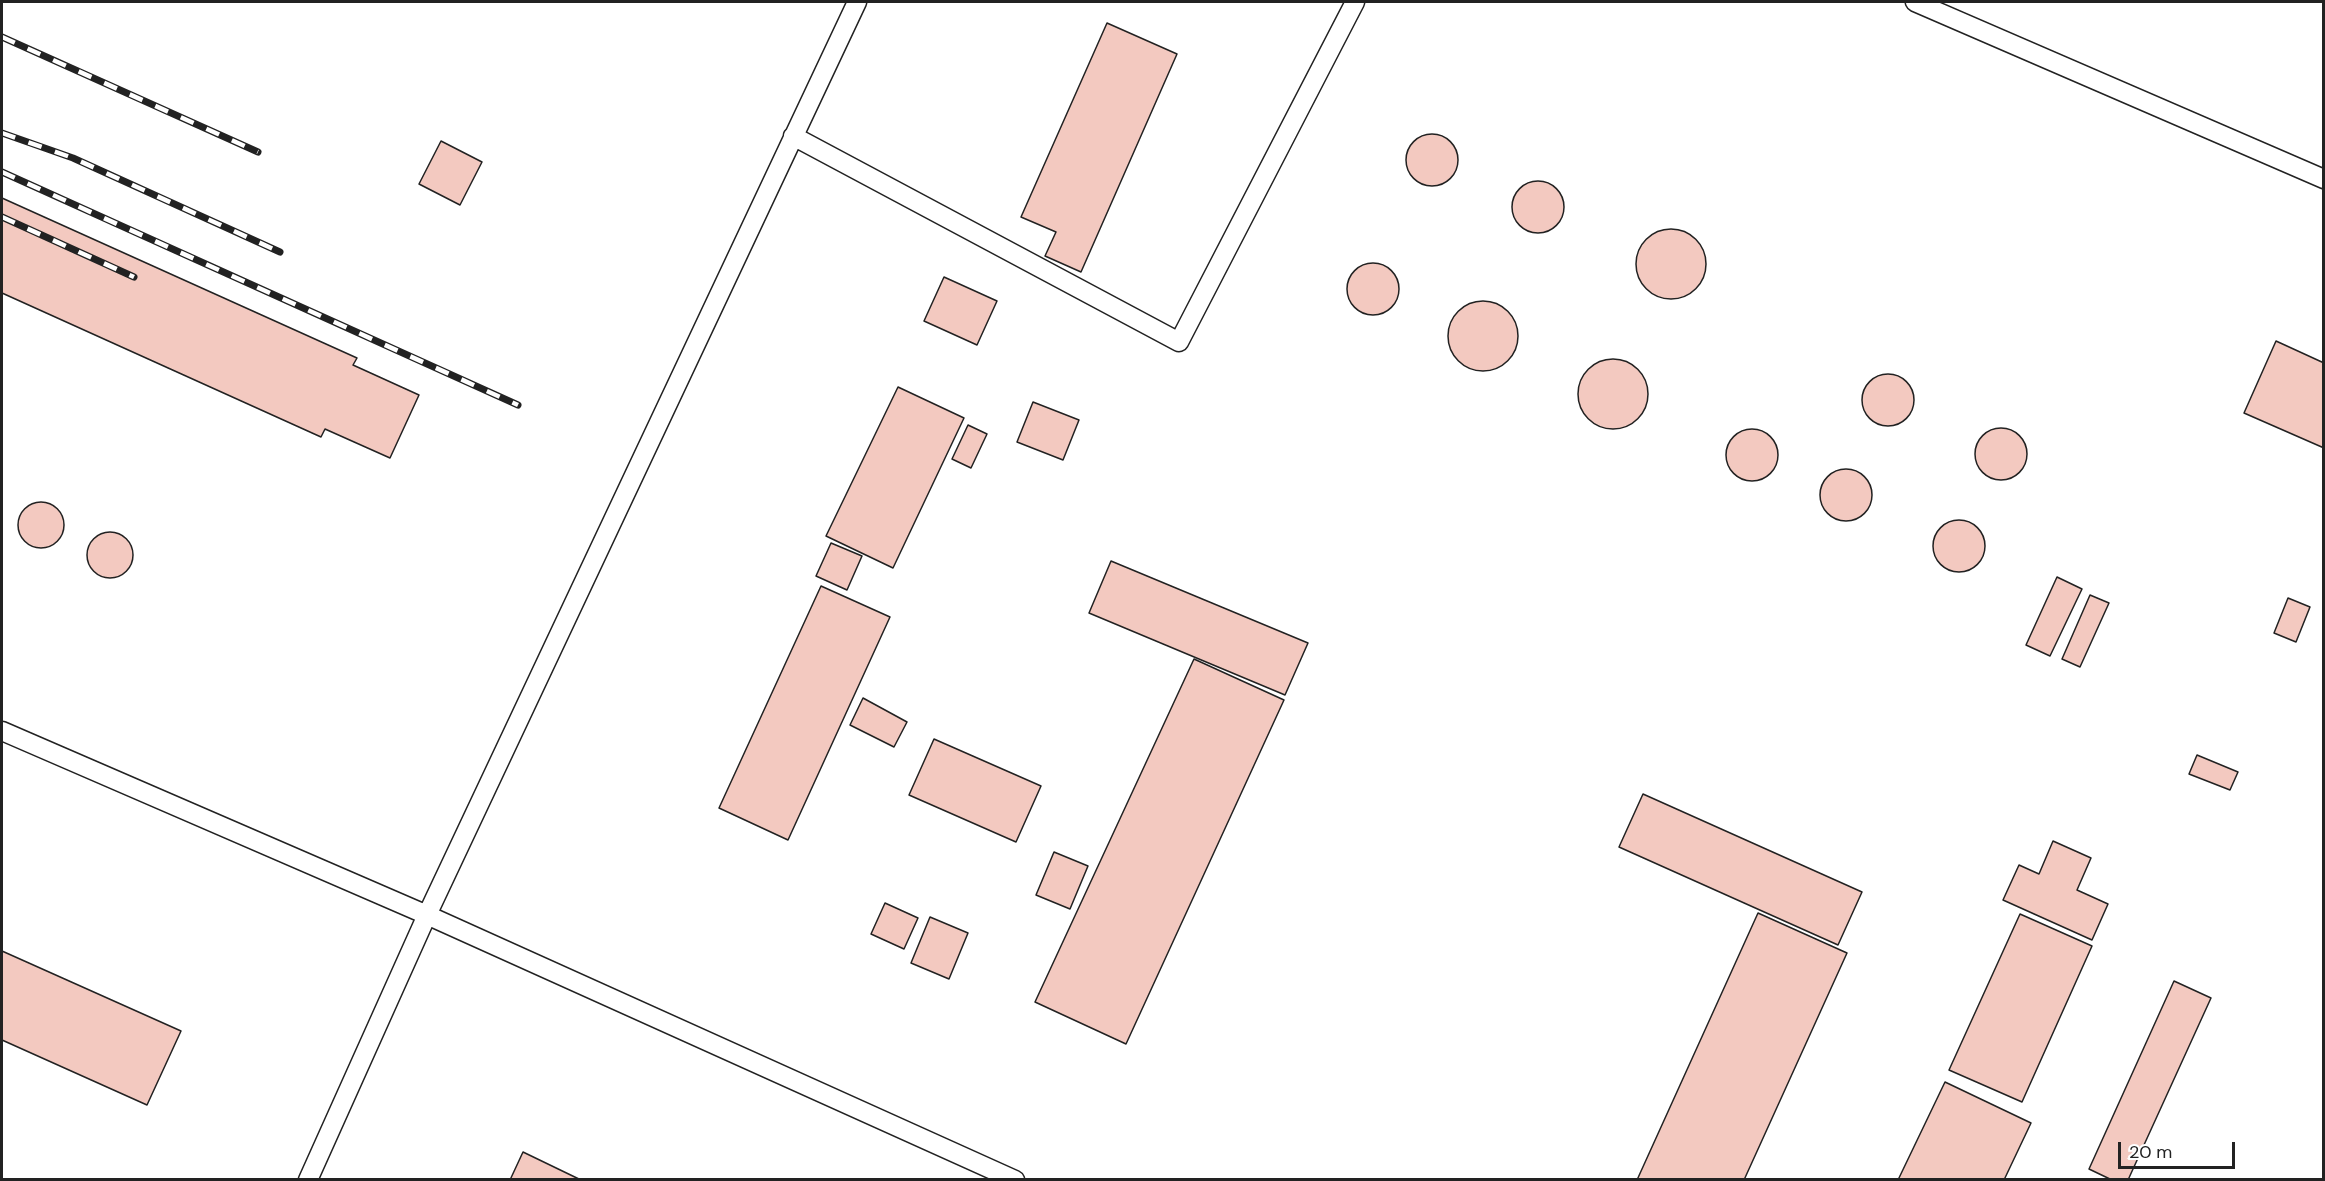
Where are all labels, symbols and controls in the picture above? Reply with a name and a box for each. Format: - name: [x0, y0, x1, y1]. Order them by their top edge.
- scale bar: [2121, 1130, 2238, 1168]
- text: 20 m: [2129, 1140, 2172, 1164]

